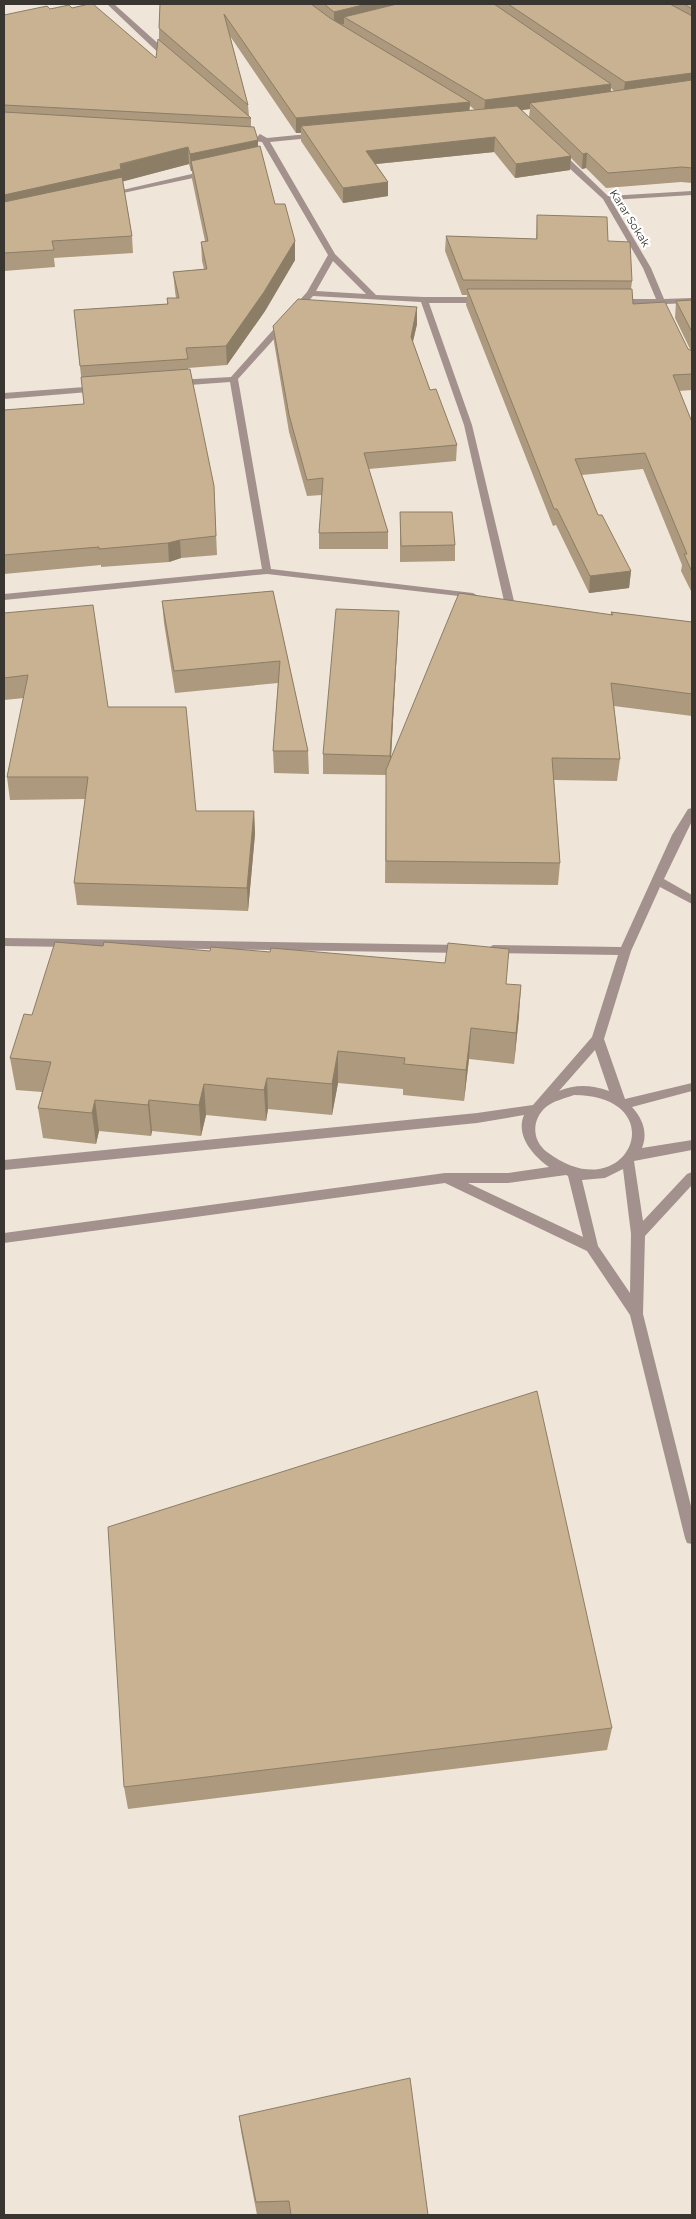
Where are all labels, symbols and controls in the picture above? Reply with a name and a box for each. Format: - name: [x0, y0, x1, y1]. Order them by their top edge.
- street label: Karar Sokak: [607, 187, 653, 250]

